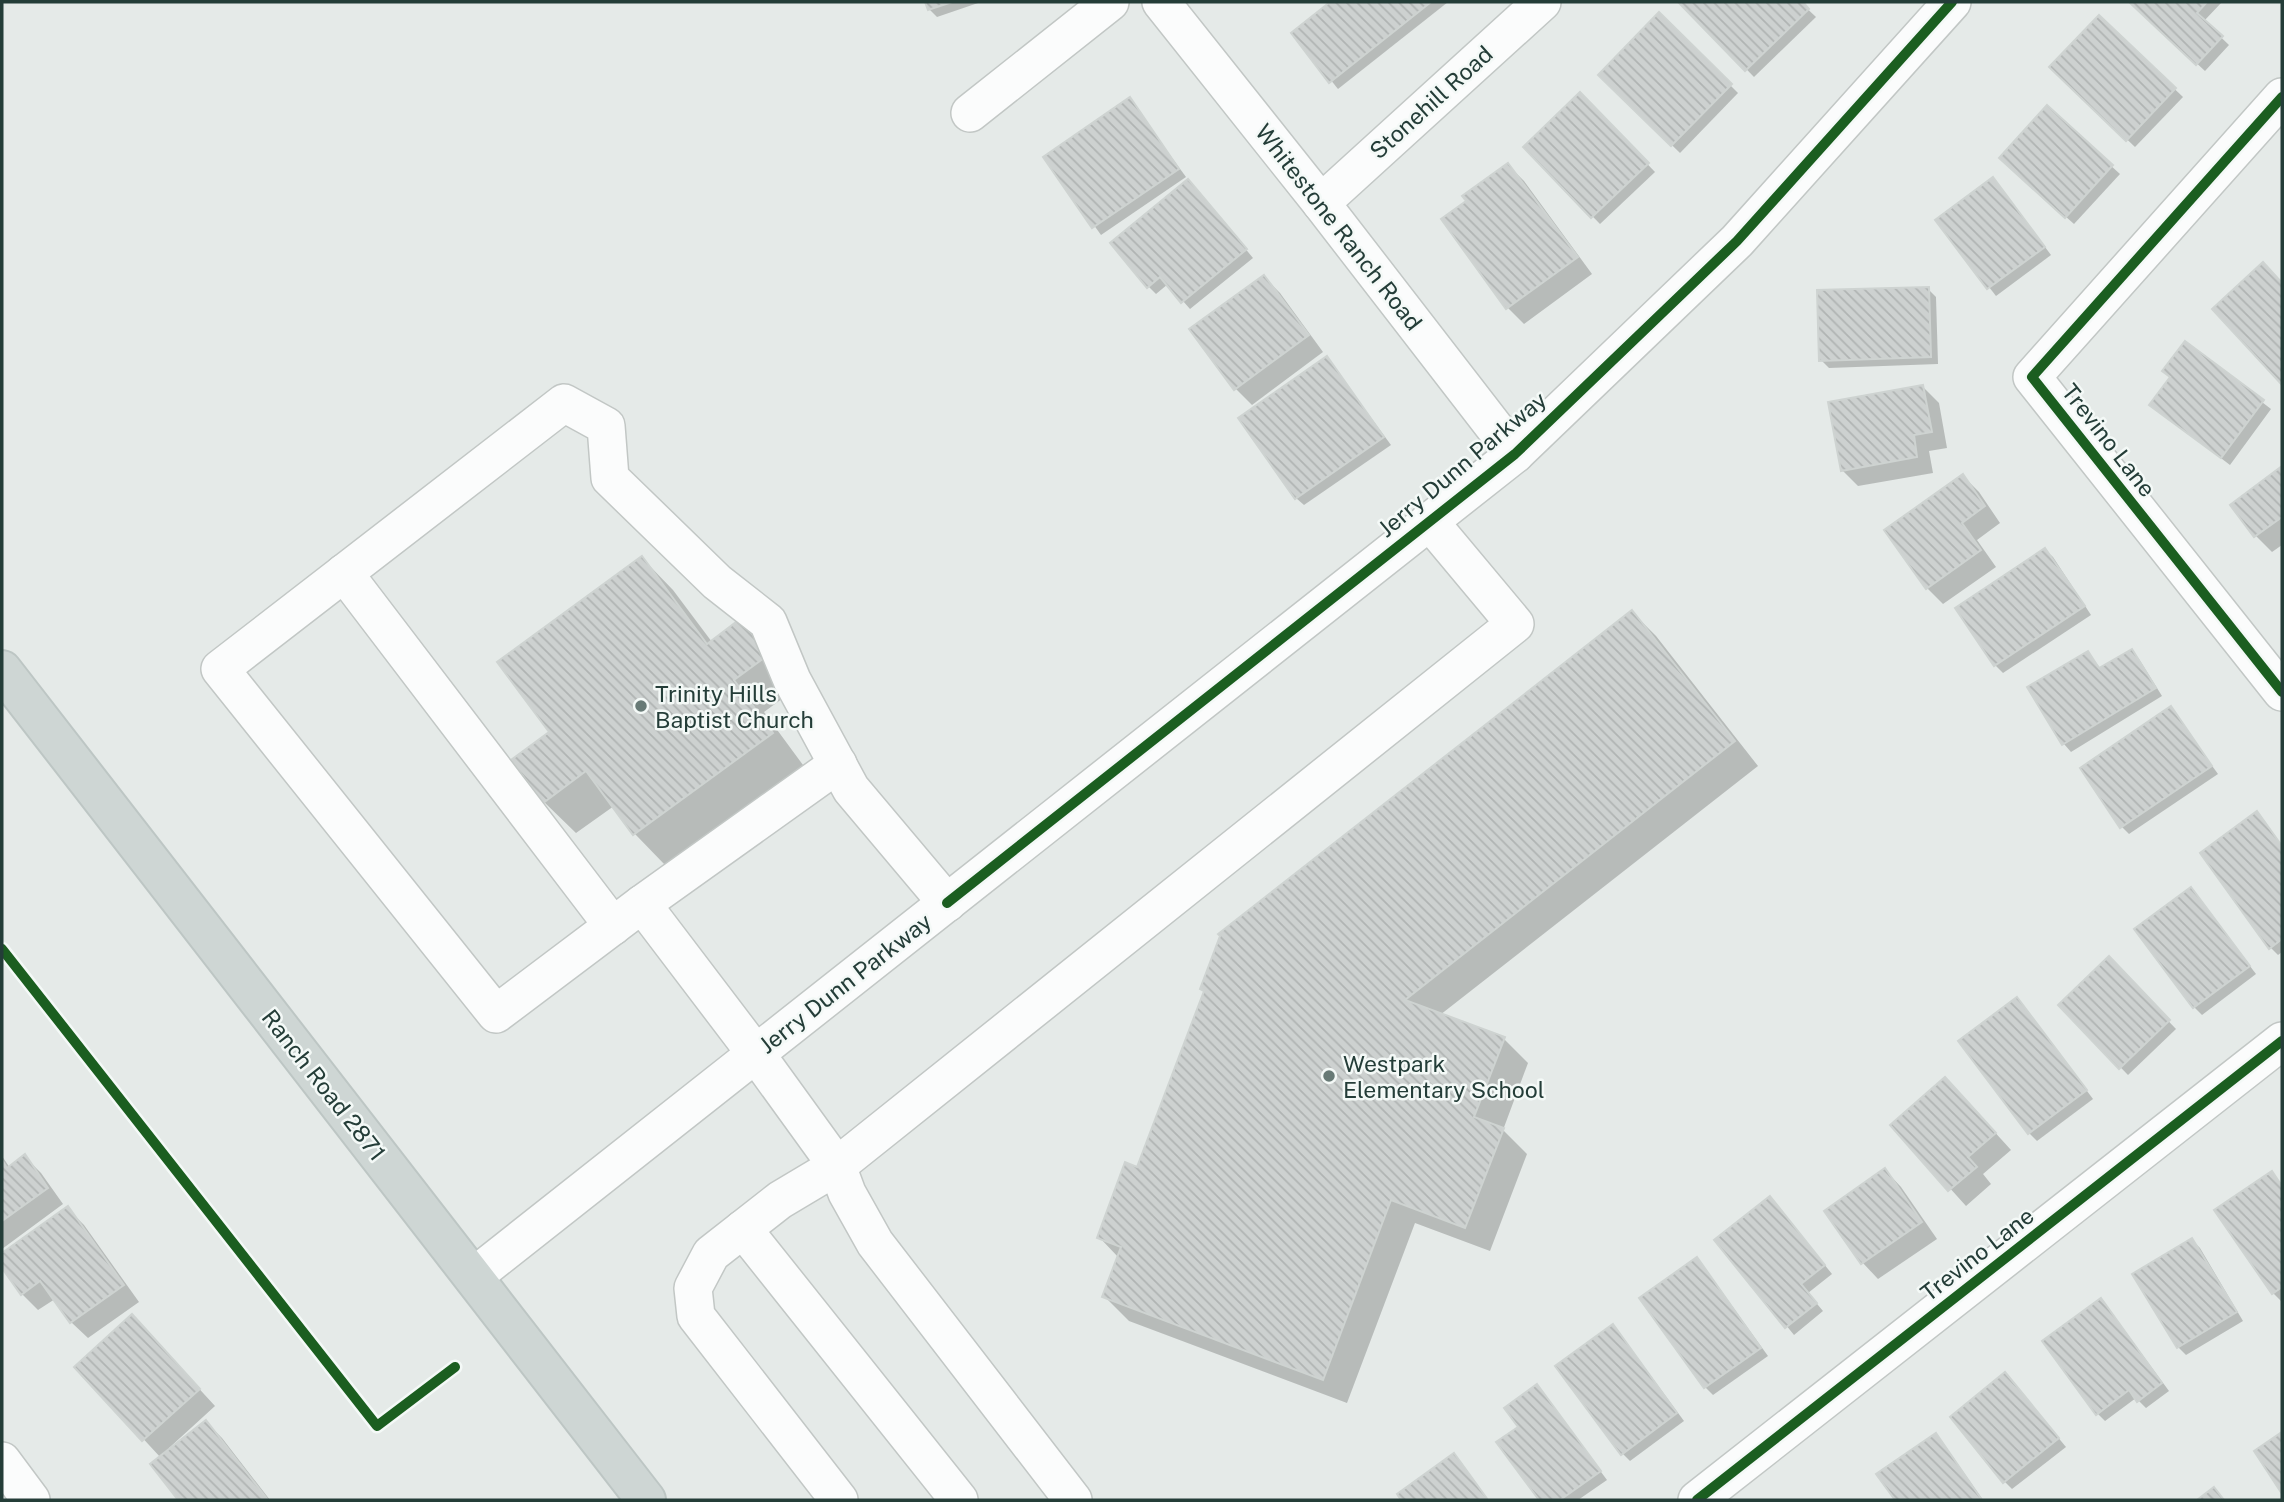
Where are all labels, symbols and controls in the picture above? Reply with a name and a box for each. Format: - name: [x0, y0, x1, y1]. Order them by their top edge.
- street label: Stonehill Road: [1364, 40, 1498, 164]
- street label: Whitestone Ranch Road: [1250, 119, 1428, 335]
- street label: Trevino Lane: [2057, 378, 2161, 502]
- street label: Jerry Dunn Parkway: [1372, 386, 1552, 542]
- place label: Trinity Hills Baptist Church: [655, 680, 814, 733]
- marker: Trinity Hills Baptist Church: [633, 698, 649, 714]
- street label: Jerry Dunn Parkway: [753, 907, 937, 1059]
- street label: Ranch Road 2871: [257, 1004, 391, 1166]
- place label: Westpark Elementary School: [1343, 1050, 1545, 1103]
- marker: Westpark Elementary School: [1321, 1068, 1337, 1084]
- street label: Trevino Lane: [1915, 1202, 2039, 1306]

